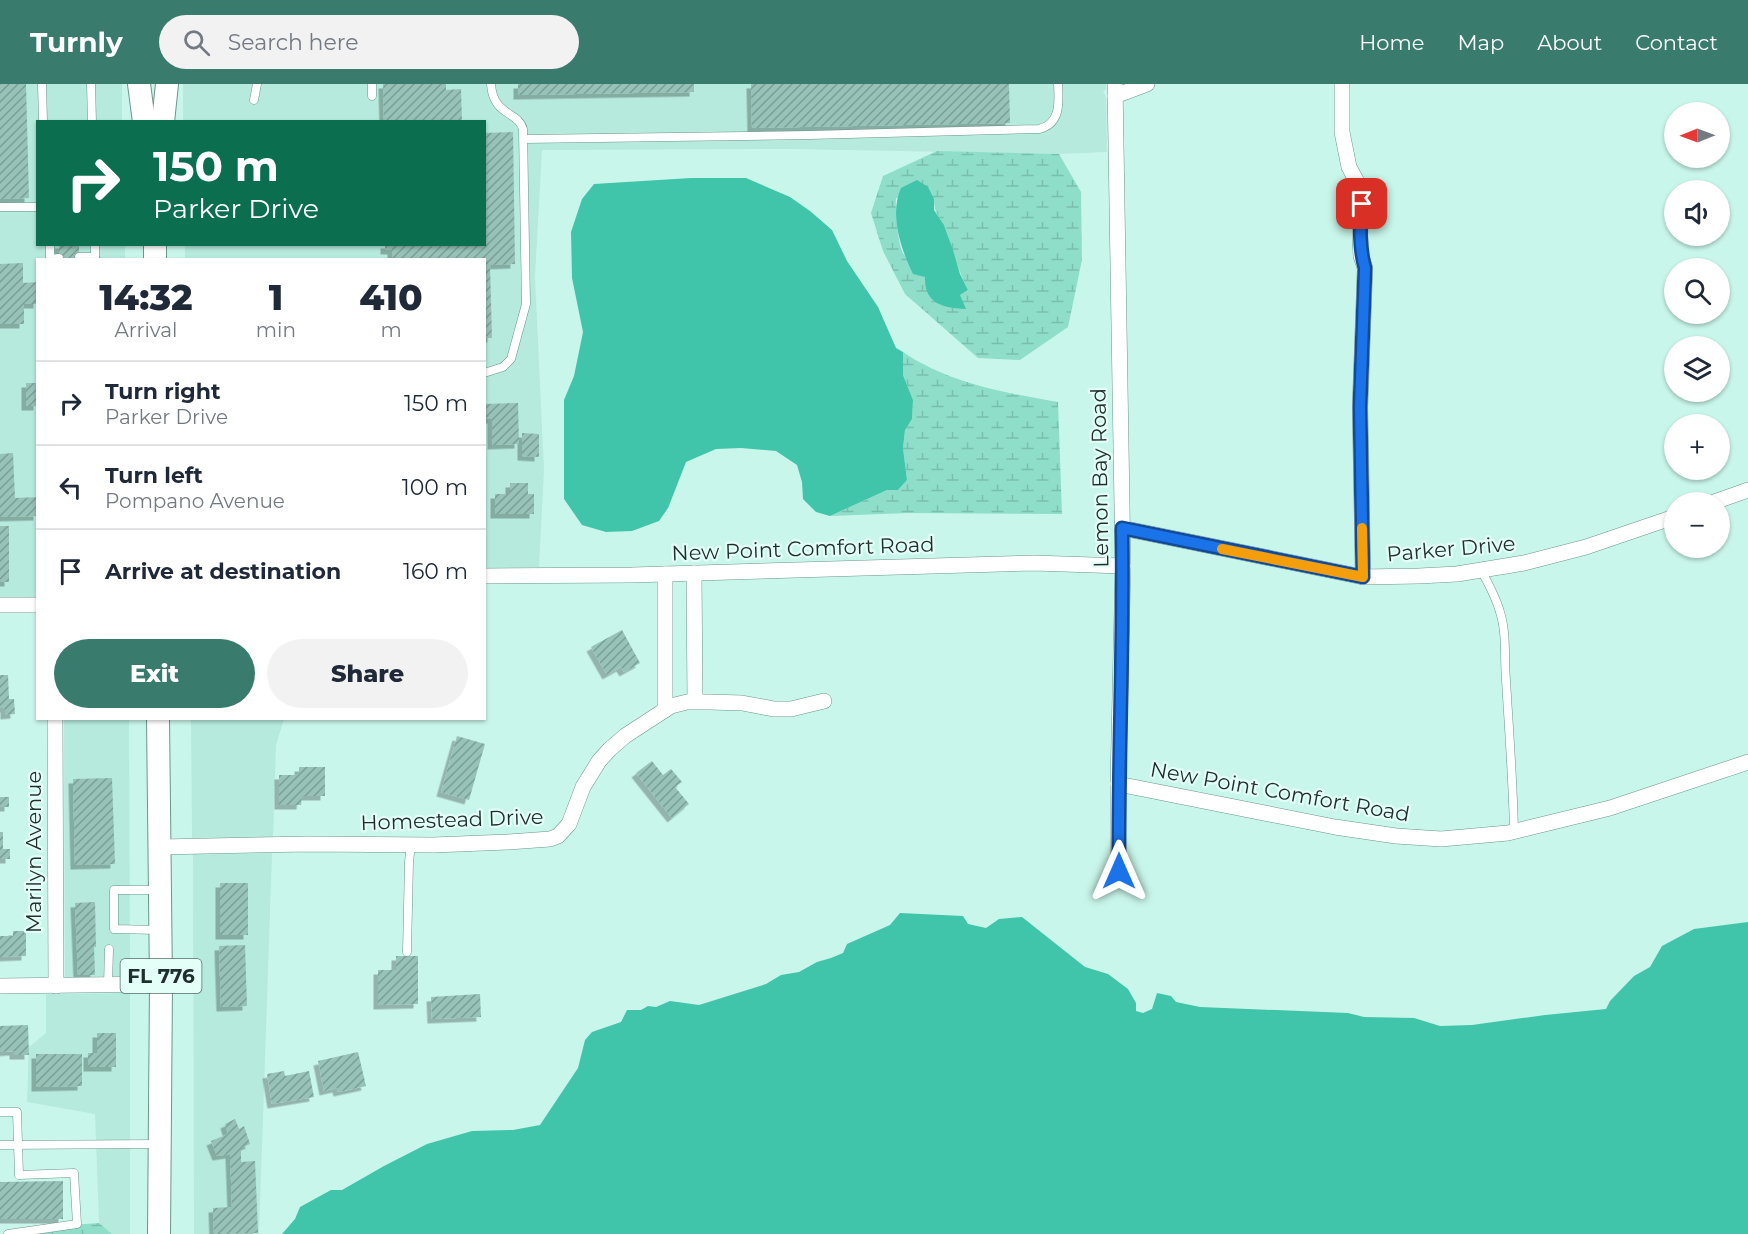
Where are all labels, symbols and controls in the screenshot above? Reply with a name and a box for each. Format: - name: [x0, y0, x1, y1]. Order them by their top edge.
- search box: [159, 15, 579, 69]
- text: Turnly: [30, 25, 123, 59]
- icon: search: [180, 26, 213, 59]
- text: Search here: [228, 29, 359, 56]
- text: Home: [1359, 30, 1424, 55]
- text: Map: [1457, 30, 1504, 55]
- text: About: [1537, 30, 1602, 55]
- text: Contact: [1635, 30, 1718, 55]
- north arrow: [1664, 102, 1730, 168]
- map controls: [1664, 102, 1730, 558]
- text: 150 m: [153, 140, 279, 192]
- icon: right: [54, 144, 132, 222]
- pin: [1336, 178, 1387, 229]
- button: sound: [1664, 180, 1730, 246]
- icon: arrive: [1345, 187, 1378, 220]
- text: Parker Drive: [153, 192, 319, 225]
- button: search: [1664, 258, 1730, 324]
- text: 14:32: [99, 275, 193, 319]
- text: 1: [269, 275, 283, 319]
- text: 410: [359, 275, 423, 319]
- text: Arrival: [114, 318, 177, 342]
- text: min: [256, 318, 296, 342]
- text: m: [380, 318, 402, 342]
- button: layers: [1664, 336, 1730, 402]
- text: Turn right: [105, 378, 220, 405]
- icon: right: [54, 387, 87, 420]
- street label: Lemon Bay Road: [1085, 388, 1114, 568]
- text: 150 m: [404, 390, 468, 417]
- text: Parker Drive: [105, 405, 228, 429]
- button: +: [1664, 414, 1730, 480]
- text: Turn left: [105, 462, 203, 489]
- icon: left: [54, 471, 87, 504]
- text: 100 m: [402, 474, 468, 501]
- text: Pompano Avenue: [105, 489, 285, 513]
- button: −: [1664, 492, 1730, 558]
- street label: Parker Drive: [1386, 530, 1516, 567]
- street label: New Point Comfort Road: [671, 531, 935, 566]
- icon: arrive: [54, 555, 87, 588]
- text: Arrive at destination: [105, 558, 341, 585]
- text: 160 m: [403, 558, 468, 585]
- button: Exit: [54, 639, 255, 708]
- button: Share: [267, 639, 468, 708]
- street label: New Point Comfort Road: [1148, 756, 1412, 827]
- street label: Marilyn Avenue: [21, 771, 46, 933]
- street label: Homestead Drive: [360, 804, 544, 835]
- position arrow: [1087, 839, 1151, 903]
- road number: FL 776: [120, 959, 201, 993]

